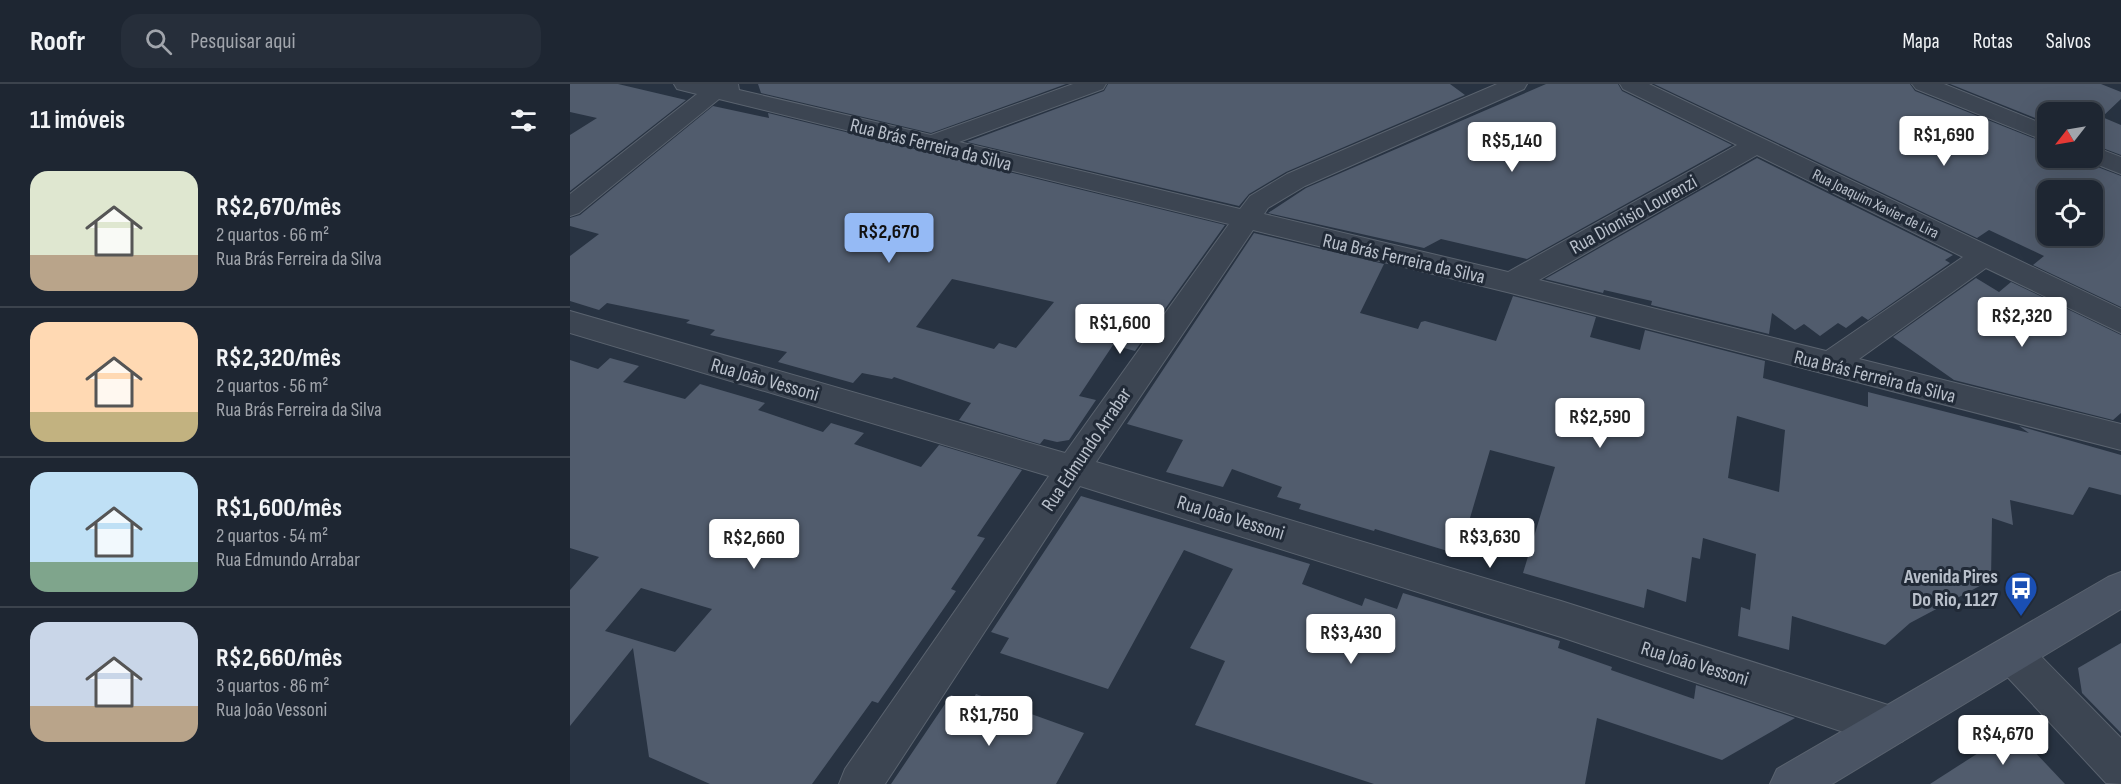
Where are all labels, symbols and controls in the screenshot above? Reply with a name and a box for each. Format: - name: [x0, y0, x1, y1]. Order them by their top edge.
- search box: [121, 14, 541, 68]
- text: Roofr: [30, 25, 85, 58]
- icon: search: [142, 25, 175, 58]
- text: Pesquisar aqui: [190, 28, 296, 55]
- text: Mapa: [1902, 29, 1940, 54]
- text: Rotas: [1973, 29, 2013, 54]
- text: Salvos: [2046, 29, 2091, 54]
- north arrow: [2037, 102, 2103, 168]
- map controls: [2037, 102, 2103, 246]
- icon: filters: [507, 104, 540, 137]
- text: 11 imóveis: [30, 105, 125, 136]
- street label: Rua Brás Ferreira da Silva: [847, 113, 1014, 177]
- pin: R$1,690: [1889, 116, 1999, 167]
- pin: R$5,140: [1457, 122, 1567, 173]
- text: R$1,690: [1913, 123, 1975, 147]
- text: R$5,140: [1482, 129, 1542, 153]
- street label: Rua Joaquim Xavier de Lira: [1809, 165, 1942, 243]
- street label: Rua Dionisio Lourenzi: [1566, 170, 1701, 260]
- button: locate: [2037, 180, 2103, 246]
- text: R$2,670/mês: [216, 192, 341, 223]
- icon: home: [78, 195, 150, 267]
- pin: R$2,670: [834, 213, 944, 264]
- text: R$2,670: [859, 220, 919, 244]
- text: 2 quartos · 66 m²: [216, 223, 329, 247]
- street label: Rua Brás Ferreira da Silva: [1320, 229, 1487, 289]
- text: Rua Brás Ferreira da Silva: [216, 247, 382, 271]
- pin: R$2,320: [1967, 297, 2077, 348]
- pin: R$1,600: [1065, 304, 1175, 355]
- text: R$2,320: [1992, 304, 2052, 328]
- text: R$1,600: [1089, 311, 1151, 335]
- text: R$2,320/mês: [216, 343, 341, 374]
- street label: Rua Brás Ferreira da Silva: [1791, 345, 1958, 409]
- icon: home: [78, 346, 150, 418]
- street label: Rua João Vessoni: [708, 353, 821, 407]
- text: 2 quartos · 56 m²: [216, 374, 329, 398]
- street label: Rua Edmundo Arrabar: [1037, 383, 1137, 516]
- text: Rua Brás Ferreira da Silva: [216, 398, 382, 422]
- pin: R$2,590: [1545, 398, 1655, 449]
- text: R$2,590: [1569, 405, 1631, 429]
- street label: Rua João Vessoni: [1174, 490, 1287, 546]
- text: R$1,600/mês: [216, 493, 342, 524]
- icon: home: [78, 496, 150, 568]
- pin: R$3,630: [1435, 518, 1545, 569]
- pin: R$2,660: [699, 519, 809, 570]
- text: 2 quartos · 54 m²: [216, 524, 328, 548]
- text: R$3,630: [1459, 525, 1521, 549]
- text: R$2,660: [723, 526, 785, 550]
- text: Rua Edmundo Arrabar: [216, 548, 360, 572]
- place label: Avenida Pires Do Rio, 1127: [1903, 565, 1998, 612]
- bus stop icon: Avenida Pires Do Rio, 1127: [2003, 570, 2039, 617]
- pin: R$3,430: [1296, 614, 1406, 665]
- text: R$3,430: [1320, 621, 1382, 645]
- street label: Rua João Vessoni: [1638, 636, 1751, 692]
- text: R$2,660/mês: [216, 643, 342, 674]
- icon: home: [78, 646, 150, 718]
- text: 3 quartos · 86 m²: [216, 674, 329, 698]
- pin: R$1,750: [934, 696, 1044, 747]
- text: Rua João Vessoni: [216, 698, 327, 722]
- text: R$1,750: [959, 703, 1019, 727]
- pin: R$4,670: [1948, 715, 2058, 766]
- text: R$4,670: [1972, 722, 2034, 746]

